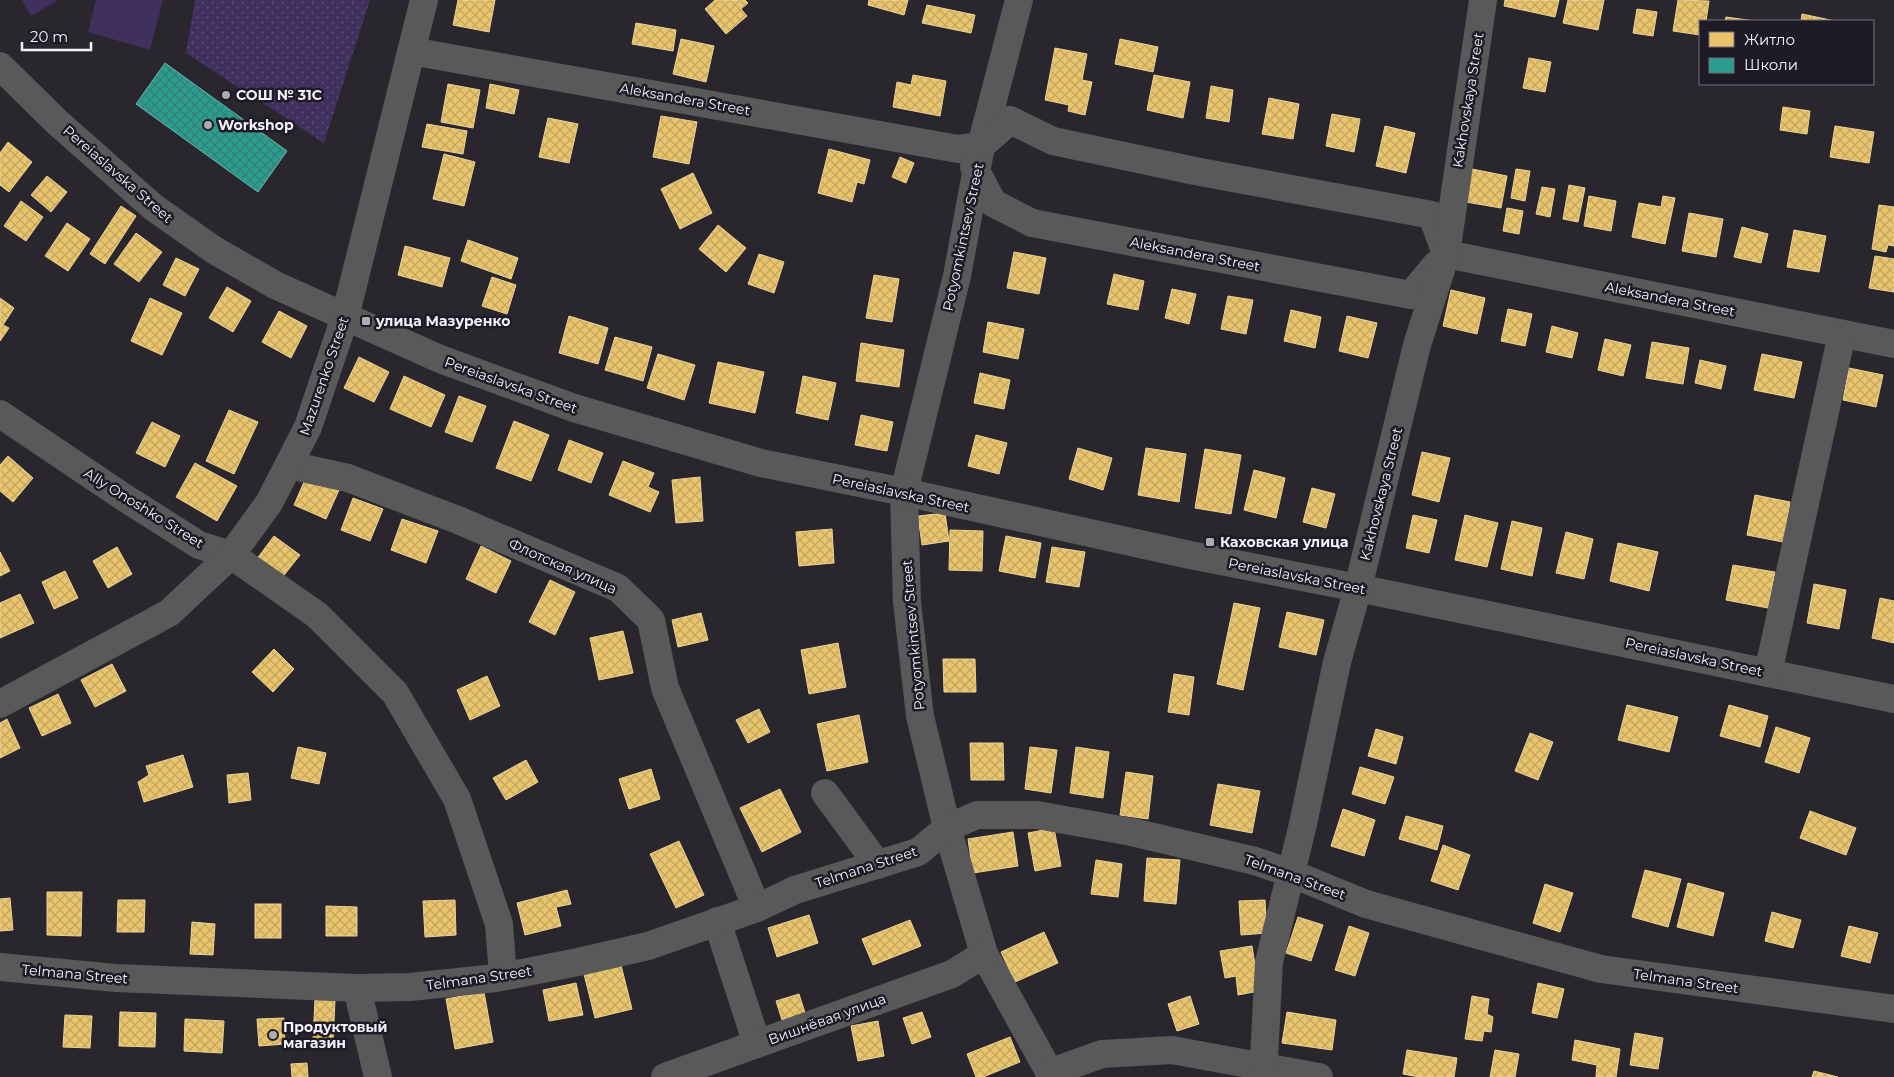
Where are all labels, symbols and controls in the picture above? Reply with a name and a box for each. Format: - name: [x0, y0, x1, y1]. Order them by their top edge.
- scale bar: [22, 20, 91, 52]
- legend: [1699, 20, 1874, 85]
- text: 20 m: [30, 27, 68, 46]
- text: Житло: [1744, 30, 1795, 49]
- street label: Kakhovskaya Street: [1448, 31, 1488, 169]
- text: Школи: [1744, 55, 1798, 74]
- street label: Aleksandera Street: [618, 79, 752, 119]
- place label: СОШ № 31С: [236, 86, 322, 104]
- marker: СОШ № 31С: [220, 89, 232, 101]
- place label: Workshop: [218, 116, 294, 134]
- marker: Workshop: [202, 119, 214, 131]
- street label: Pereiaslavska Street: [59, 121, 177, 227]
- street label: Potyomkintsev Street: [939, 161, 988, 313]
- street label: Aleksandera Street: [1128, 233, 1262, 276]
- street label: Aleksandera Street: [1603, 278, 1737, 321]
- place label: улица Мазуренко: [375, 312, 510, 330]
- street label: Mazurenko Street: [295, 314, 353, 438]
- marker: улица Мазуренко: [360, 315, 372, 327]
- street label: Pereiaslavska Street: [442, 353, 580, 417]
- street label: Kakhovskaya Street: [1356, 425, 1406, 562]
- street label: Ally Onoshko Street: [81, 464, 208, 552]
- street label: Pereiaslavska Street: [831, 470, 972, 516]
- place label: Каховская улица: [1220, 533, 1348, 551]
- street label: Флотская улица: [506, 534, 620, 598]
- marker: Каховская улица: [1204, 536, 1216, 548]
- street label: Pereiaslavska Street: [1227, 554, 1368, 598]
- street label: Potyomkintsev Street: [897, 559, 929, 711]
- street label: Pereiaslavska Street: [1624, 634, 1765, 680]
- street label: Telmana Street: [813, 842, 920, 892]
- street label: Telmana Street: [1242, 850, 1348, 904]
- street label: Telmana Street: [21, 960, 129, 988]
- street label: Telmana Street: [425, 962, 533, 994]
- street label: Telmana Street: [1632, 965, 1740, 997]
- street label: Вишнёвая улица: [766, 989, 888, 1049]
- place label: Продуктовый магазин: [283, 1018, 387, 1052]
- marker: Продуктовый магазин: [267, 1029, 279, 1041]

